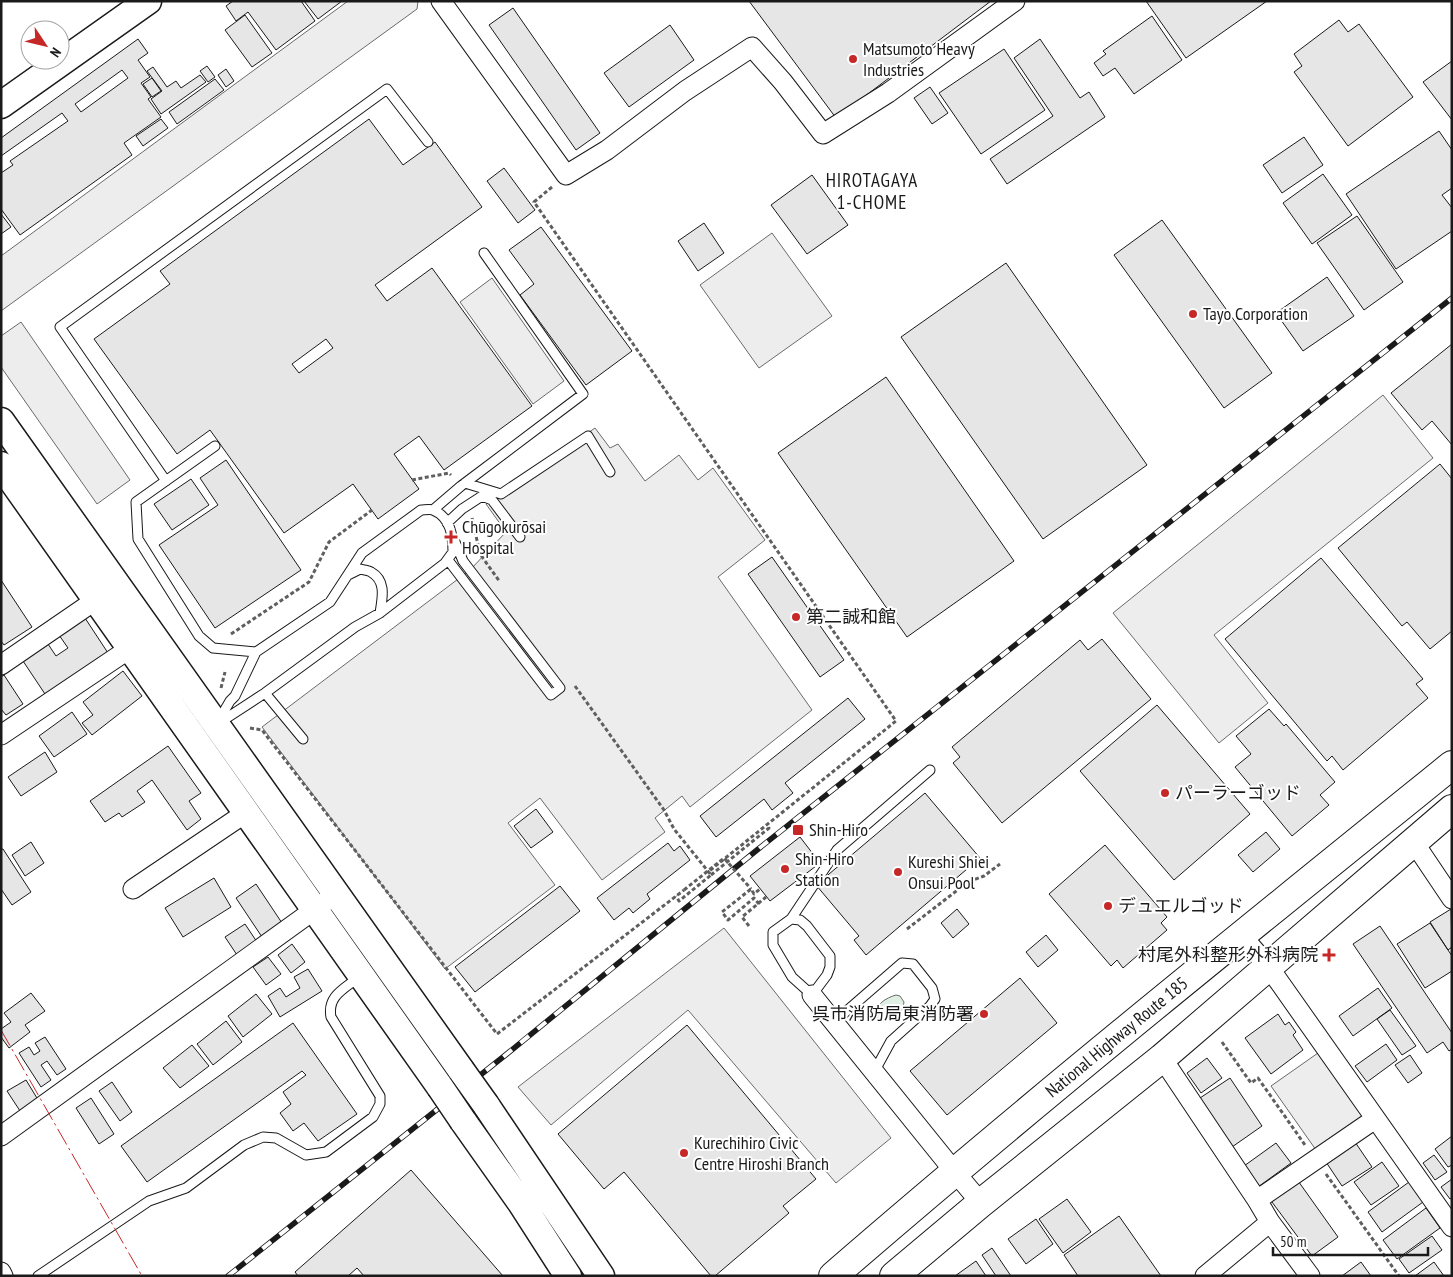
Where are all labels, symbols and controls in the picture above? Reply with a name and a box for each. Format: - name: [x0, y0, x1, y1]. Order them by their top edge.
- north arrow: [20, 20, 70, 70]
- place label: Matsumoto Heavy Industries: [863, 37, 975, 81]
- text: N: [46, 44, 65, 61]
- marker: Matsumoto Heavy Industries: [847, 53, 859, 65]
- district label: HIROTAGAYA 1-CHOME: [826, 168, 918, 214]
- place label: Tayo Corporation: [1203, 302, 1308, 325]
- marker: Tayo Corporation: [1187, 308, 1199, 320]
- place label: Chūgokurōsai Hospital: [462, 515, 546, 559]
- marker: Chūgokurōsai Hospital: [444, 530, 458, 544]
- place label: 第二誠和館: [806, 605, 896, 628]
- marker: 第二誠和館: [790, 611, 802, 623]
- place label: パーラーゴッド: [1175, 781, 1301, 804]
- marker: パーラーゴッド: [1159, 787, 1171, 799]
- place label: Shin-Hiro: [809, 818, 868, 841]
- marker: Shin-Hiro: [791, 823, 805, 837]
- place label: Shin-Hiro Station: [795, 847, 854, 891]
- place label: Kureshi Shiei Onsui Pool: [908, 850, 989, 894]
- marker: Shin-Hiro Station: [779, 863, 791, 875]
- marker: Kureshi Shiei Onsui Pool: [892, 866, 904, 878]
- place label: デュエルゴッド: [1118, 894, 1244, 917]
- marker: デュエルゴッド: [1102, 900, 1114, 912]
- place label: 村尾外科整形外科病院: [1138, 943, 1318, 966]
- marker: 村尾外科整形外科病院: [1322, 948, 1336, 962]
- street label: National Highway Route 185: [1041, 971, 1193, 1102]
- place label: 呉市消防局東消防署: [812, 1002, 974, 1025]
- marker: 呉市消防局東消防署: [978, 1008, 990, 1020]
- place label: Kurechihiro Civic Centre Hiroshi Branch: [694, 1131, 829, 1175]
- marker: Kurechihiro Civic Centre Hiroshi Branch: [678, 1147, 690, 1159]
- scale bar: [1273, 1224, 1428, 1256]
- text: 50 m: [1280, 1232, 1306, 1251]

